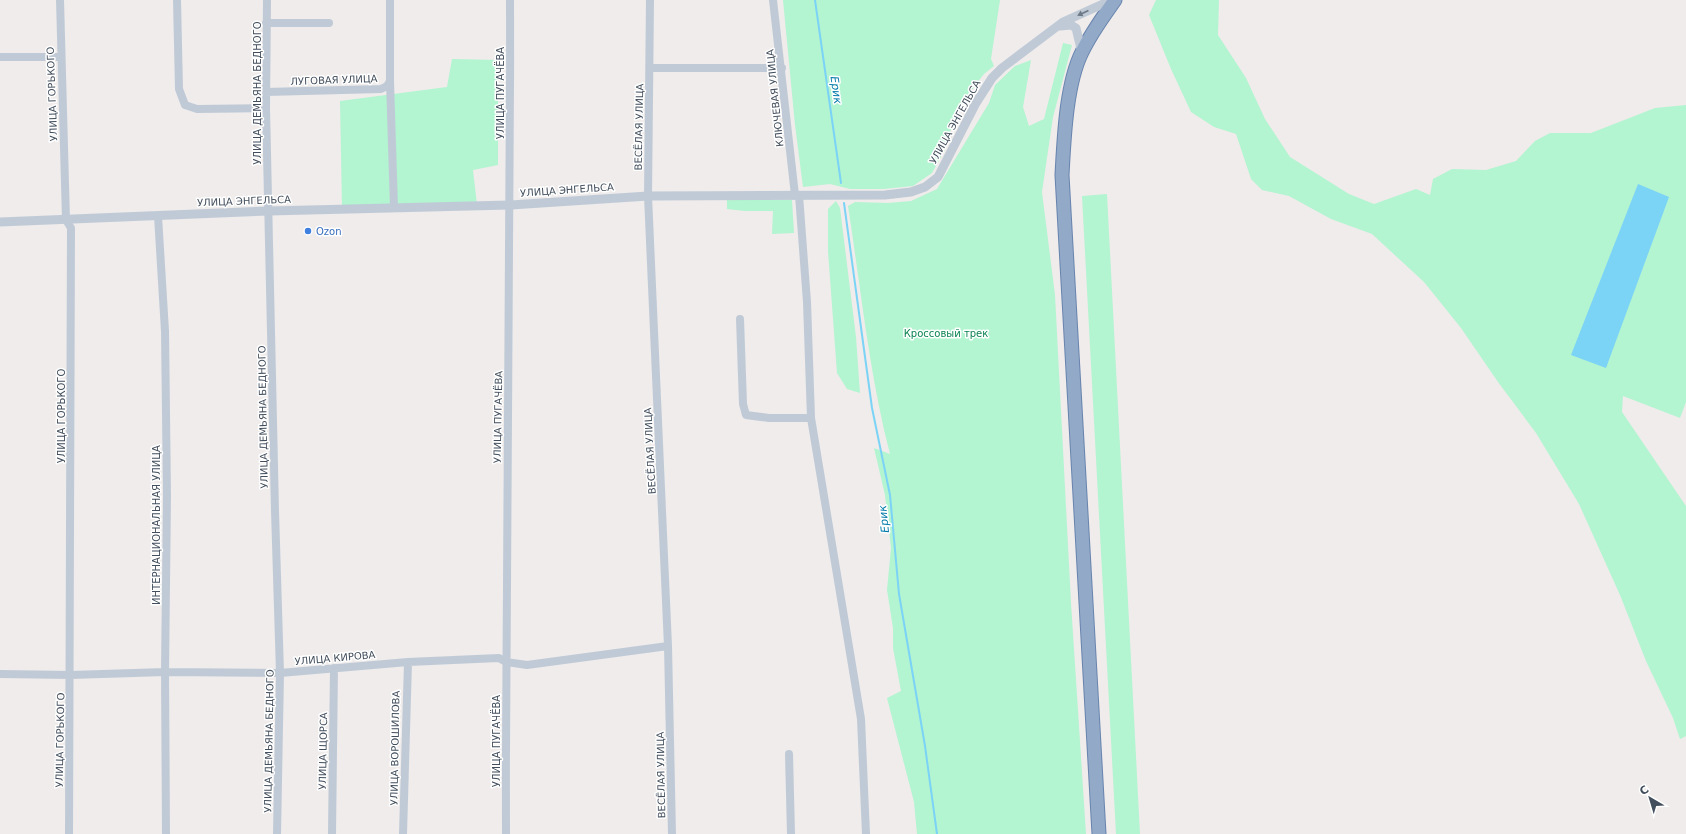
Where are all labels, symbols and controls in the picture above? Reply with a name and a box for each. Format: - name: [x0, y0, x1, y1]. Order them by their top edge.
- one-way arrow: [1077, 10, 1089, 16]
- street label: УЛИЦА ДЕМЬЯНА БЕДНОГО: [252, 21, 263, 165]
- street label: УЛИЦА ГОРЬКОГО: [45, 46, 59, 142]
- street label: УЛИЦА ПУГАЧЁВА: [494, 47, 506, 139]
- street label: КЛЮЧЕВАЯ УЛИЦА: [764, 48, 786, 147]
- street label: ЛУГОВАЯ УЛИЦА: [290, 73, 378, 87]
- water label: Ерик: [828, 75, 844, 105]
- street label: УЛИЦА ЭНГЕЛЬСА: [927, 78, 983, 166]
- street label: ВЕСЁЛАЯ УЛИЦА: [632, 83, 645, 170]
- street label: УЛИЦА ЭНГЕЛЬСА: [520, 181, 614, 199]
- street label: УЛИЦА ЭНГЕЛЬСА: [197, 194, 291, 208]
- marker: Ozon: [303, 226, 313, 236]
- place label: Ozon: [316, 226, 342, 237]
- park label: Кроссовый трек: [904, 328, 988, 339]
- street label: УЛИЦА ДЕМЬЯНА БЕДНОГО: [256, 345, 270, 489]
- street label: УЛИЦА ГОРЬКОГО: [56, 369, 67, 463]
- street label: УЛИЦА ПУГАЧЁВА: [491, 371, 504, 463]
- street label: ВЕСЁЛАЯ УЛИЦА: [641, 407, 658, 495]
- street label: ИНТЕРНАЦИОНАЛЬНАЯ УЛИЦА: [151, 445, 162, 605]
- water label: Ерик: [876, 504, 892, 533]
- street label: УЛИЦА КИРОВА: [294, 649, 376, 667]
- street label: УЛИЦА ДЕМЬЯНА БЕДНОГО: [262, 669, 276, 813]
- street label: УЛИЦА ВОРОШИЛОВА: [388, 690, 402, 805]
- street label: УЛИЦА ГОРЬКОГО: [54, 692, 66, 787]
- street label: УЛИЦА ПУГАЧЁВА: [490, 695, 502, 787]
- street label: УЛИЦА ЩОРСА: [317, 712, 329, 790]
- street label: ВЕСЁЛАЯ УЛИЦА: [654, 731, 667, 818]
- north arrow: [1630, 778, 1670, 818]
- text: С: [1637, 783, 1651, 798]

